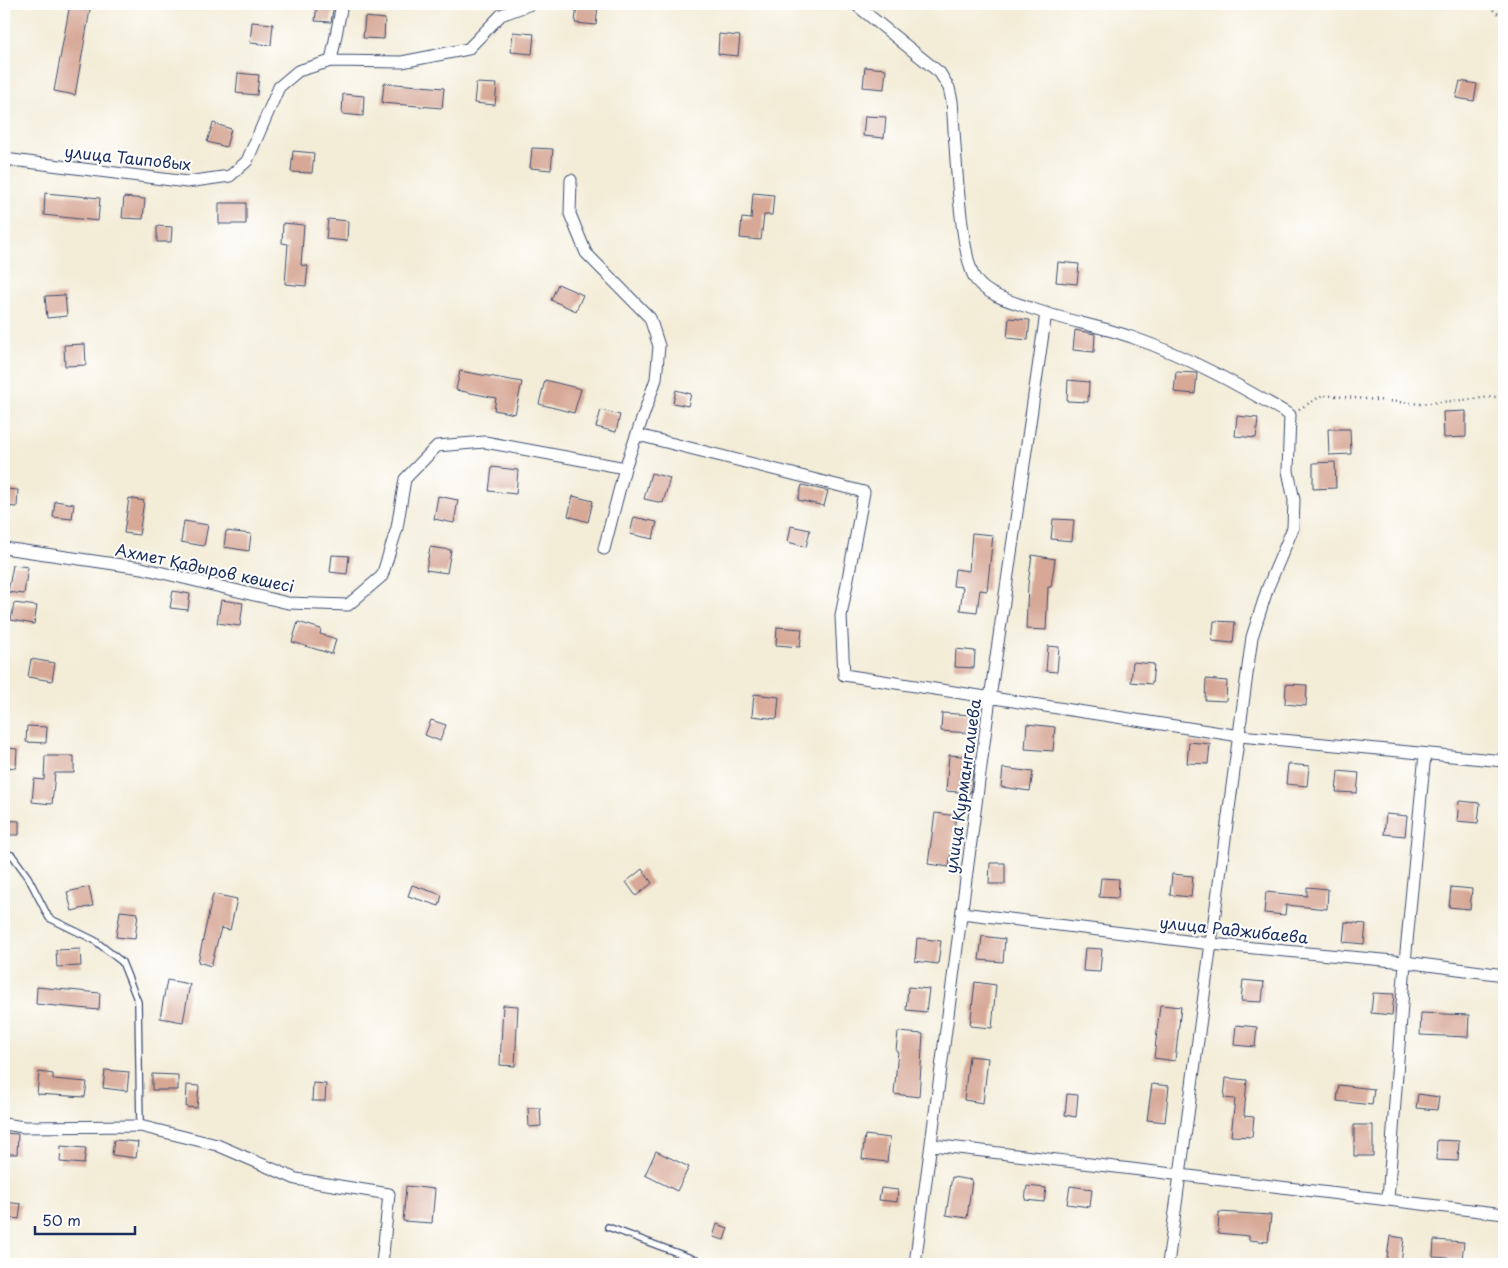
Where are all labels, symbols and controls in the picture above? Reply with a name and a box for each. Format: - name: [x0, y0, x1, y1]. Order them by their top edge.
- street label: улица Таиповых: [64, 138, 192, 176]
- street label: Ахмет Қадыров көшесі: [113, 536, 297, 598]
- street label: улица Курмангалиева: [938, 697, 986, 875]
- street label: улица Раджибаева: [1158, 909, 1310, 949]
- scale bar: [35, 1203, 135, 1235]
- text: 50 m: [42, 1208, 81, 1231]

